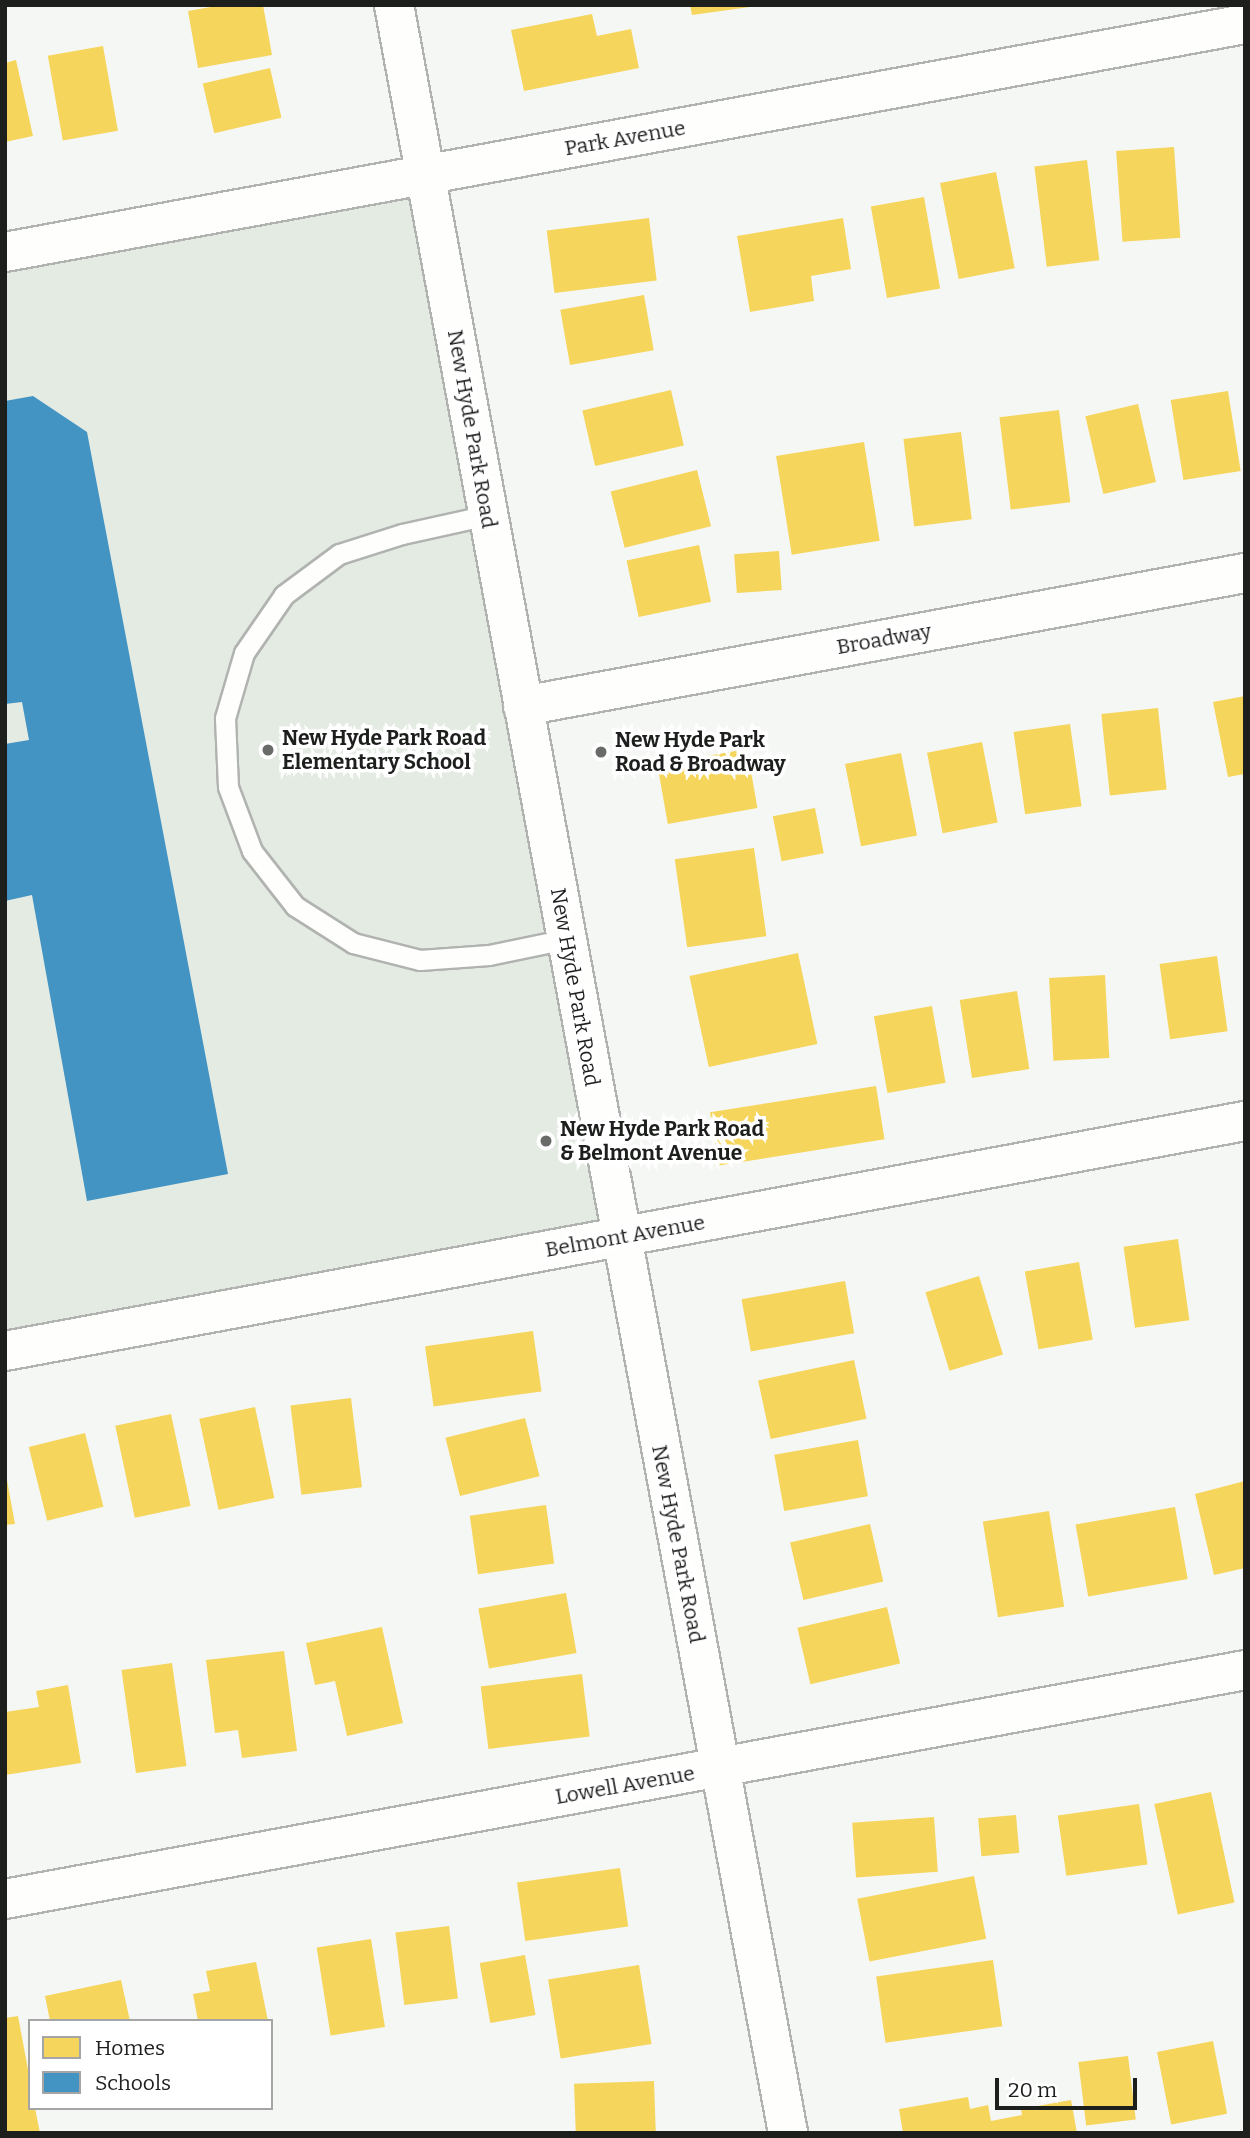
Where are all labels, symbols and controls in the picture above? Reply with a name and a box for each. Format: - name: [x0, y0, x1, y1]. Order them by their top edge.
- street label: Park Avenue: [563, 115, 687, 161]
- street label: New Hyde Park Road: [442, 328, 502, 530]
- street label: Broadway: [835, 618, 933, 660]
- place label: New Hyde Park Road Elementary School: [282, 725, 486, 775]
- place label: New Hyde Park Road & Broadway: [615, 727, 786, 777]
- marker: New Hyde Park Road Elementary School: [260, 742, 276, 758]
- marker: New Hyde Park Road & Broadway: [593, 744, 609, 760]
- street label: New Hyde Park Road: [545, 886, 605, 1088]
- place label: New Hyde Park Road & Belmont Avenue: [560, 1116, 764, 1166]
- marker: New Hyde Park Road & Belmont Avenue: [538, 1133, 554, 1149]
- street label: Belmont Avenue: [543, 1210, 707, 1262]
- street label: New Hyde Park Road: [646, 1443, 710, 1645]
- street label: Lowell Avenue: [553, 1760, 697, 1810]
- legend: [28, 2019, 273, 2110]
- text: Homes: [95, 2035, 165, 2061]
- scale bar: [998, 2064, 1140, 2108]
- text: Schools: [95, 2070, 171, 2096]
- text: 20 m: [1008, 2077, 1057, 2103]

